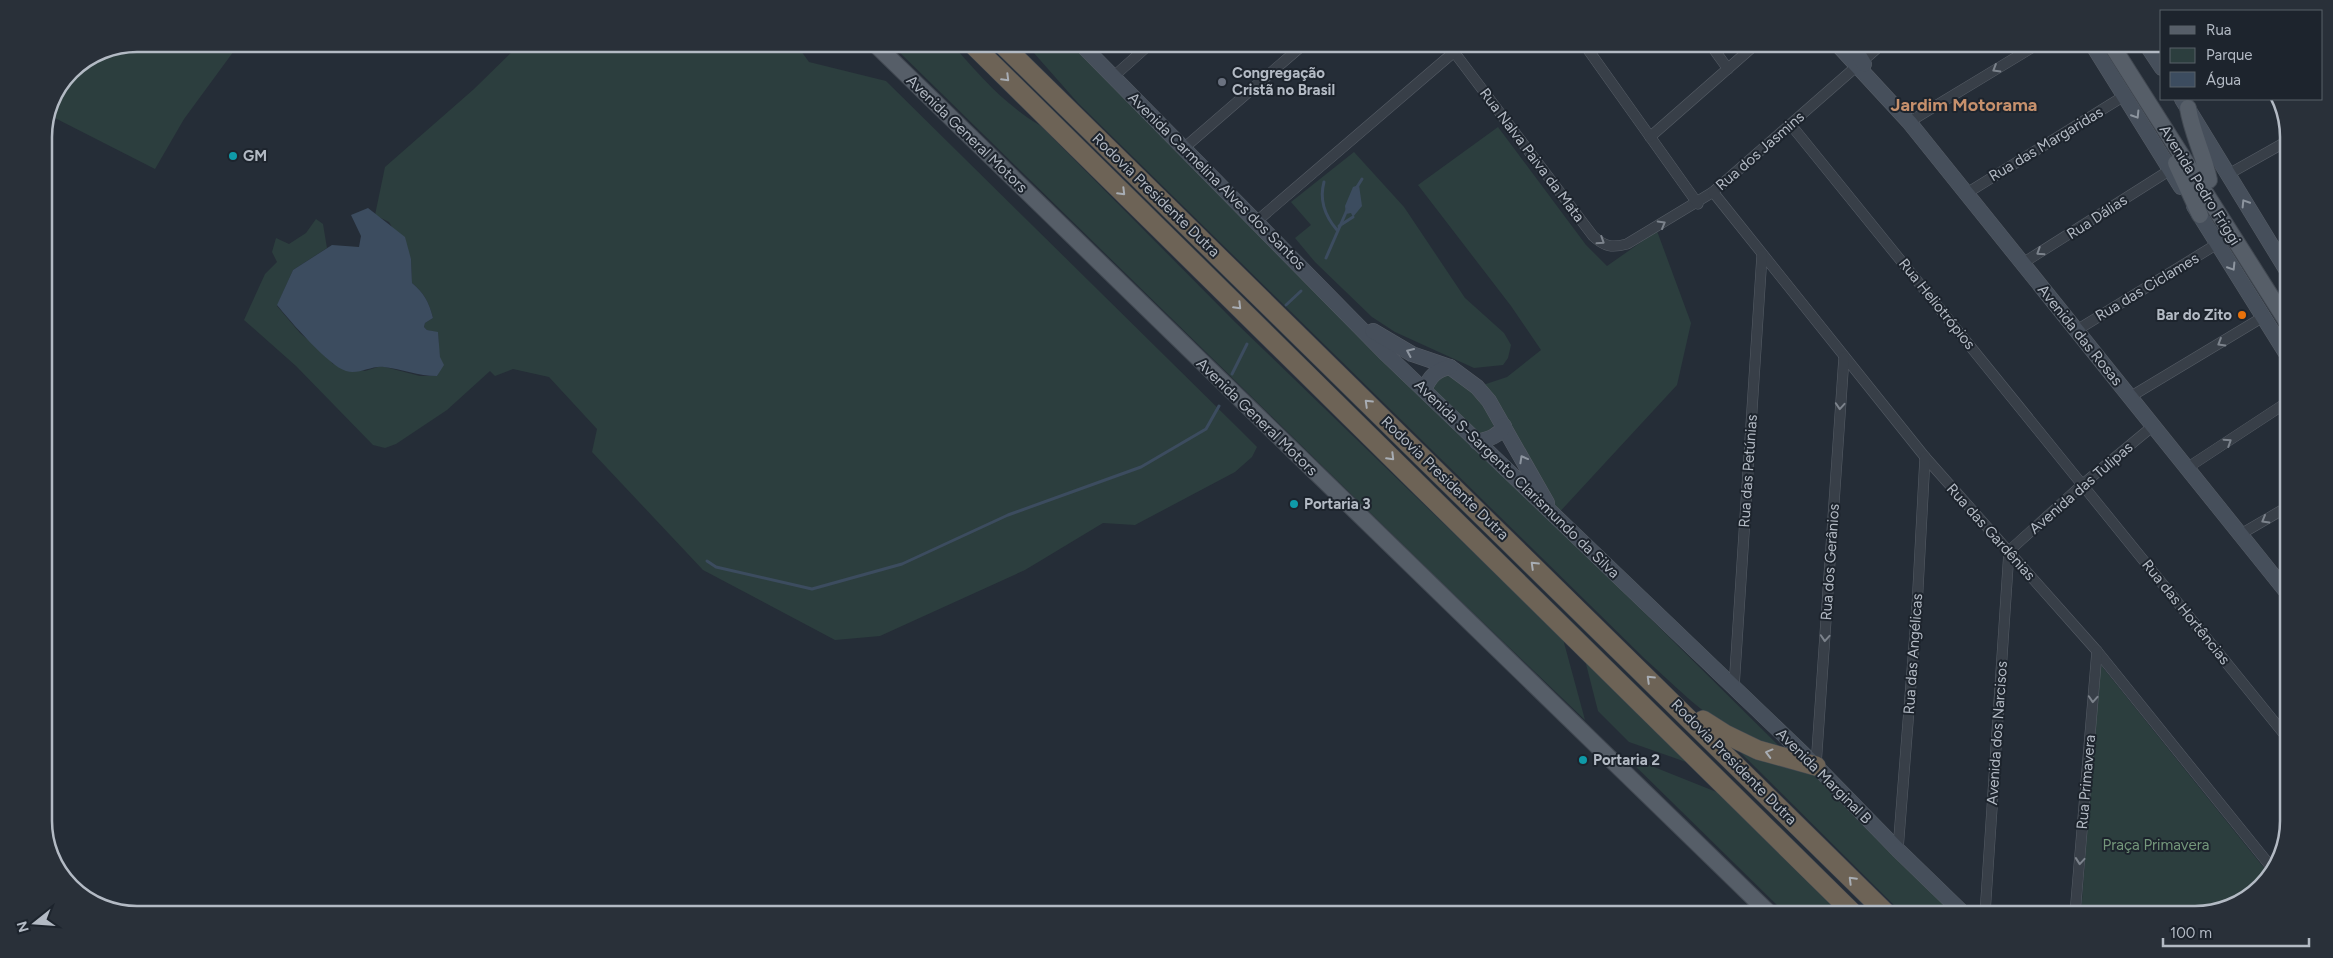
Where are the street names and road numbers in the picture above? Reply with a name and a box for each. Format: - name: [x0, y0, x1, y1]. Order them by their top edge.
- street label: Avenida General Motors: [903, 71, 1031, 197]
- street label: Rua Nalva Paiva da Mata: [1476, 84, 1588, 226]
- street label: Avenida Carmelina Alves dos Santos: [1125, 89, 1309, 273]
- street label: Rua das Margaridas: [1986, 103, 2106, 185]
- street label: Rua dos Jasmins: [1712, 108, 1808, 194]
- street label: Avenida Pedro Friggi: [2156, 122, 2244, 248]
- street label: Rodovia Presidente Dutra: [1088, 129, 1224, 261]
- street label: Rua Dálias: [2063, 191, 2131, 243]
- street label: Rua das Ciclames: [2092, 249, 2202, 325]
- street label: Rua Heliotrópios: [1895, 255, 1979, 353]
- street label: Avenida das Rosas: [2034, 281, 2126, 389]
- street label: Avenida General Motors: [1193, 354, 1321, 480]
- street label: Avenida S-Sargento Clarismundo da Silva: [1411, 376, 1623, 582]
- street label: Rodovia Presidente Dutra: [1377, 412, 1513, 544]
- street label: Rua das Petúnias: [1735, 414, 1761, 528]
- street label: Avenida das Tulipas: [2026, 438, 2136, 538]
- street label: Rua das Gardênias: [1943, 480, 2039, 584]
- street label: Rua dos Gerânios: [1817, 503, 1843, 621]
- street label: Rua das Hortências: [2138, 556, 2234, 668]
- street label: Rua das Angélicas: [1900, 593, 1926, 715]
- street label: Avenida dos Narcisos: [1983, 660, 2011, 806]
- street label: Rodovia Presidente Dutra: [1667, 695, 1801, 829]
- street label: Avenida Marginal B: [1772, 724, 1876, 828]
- street label: Rua Primavera: [2073, 734, 2099, 830]

